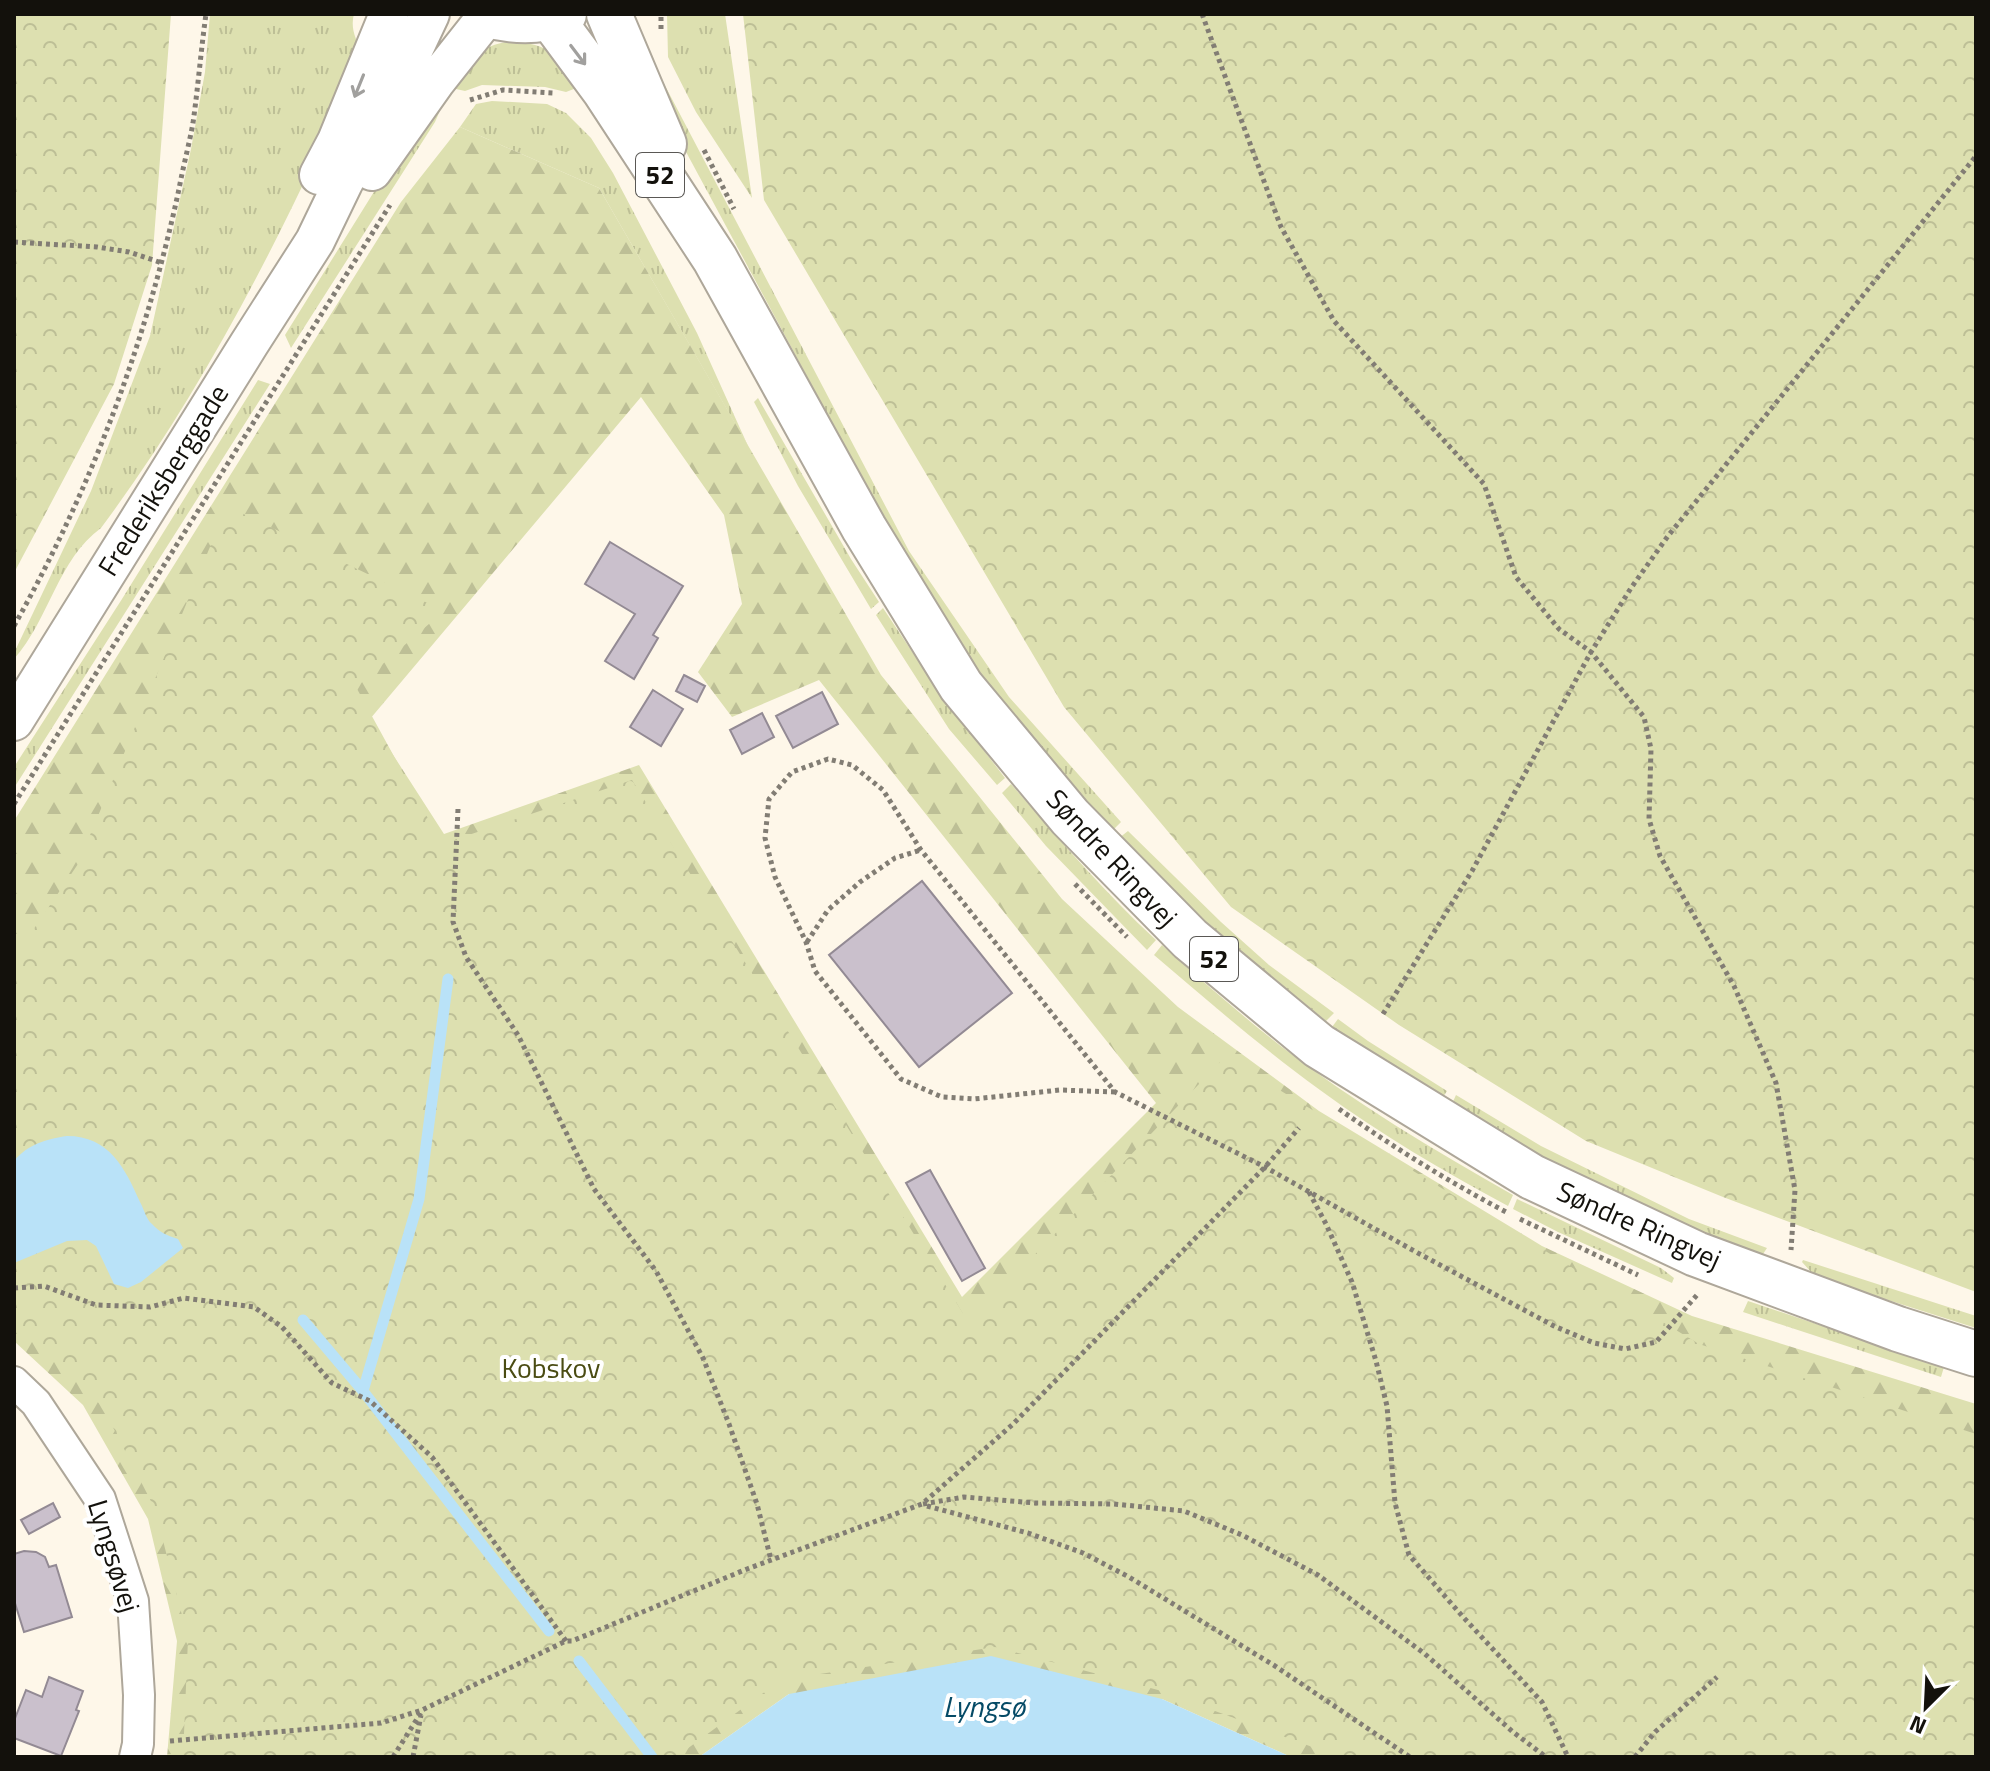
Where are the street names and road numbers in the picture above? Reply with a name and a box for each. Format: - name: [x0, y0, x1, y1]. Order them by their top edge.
- road number: 52: [636, 153, 684, 197]
- street label: Frederiksberggade: [86, 375, 239, 584]
- street label: Søndre Ringvej: [1037, 779, 1188, 937]
- road number: 52: [1190, 937, 1238, 981]
- street label: Søndre Ringvej: [1550, 1169, 1728, 1280]
- street label: Lyngsøvej: [77, 1494, 152, 1618]

